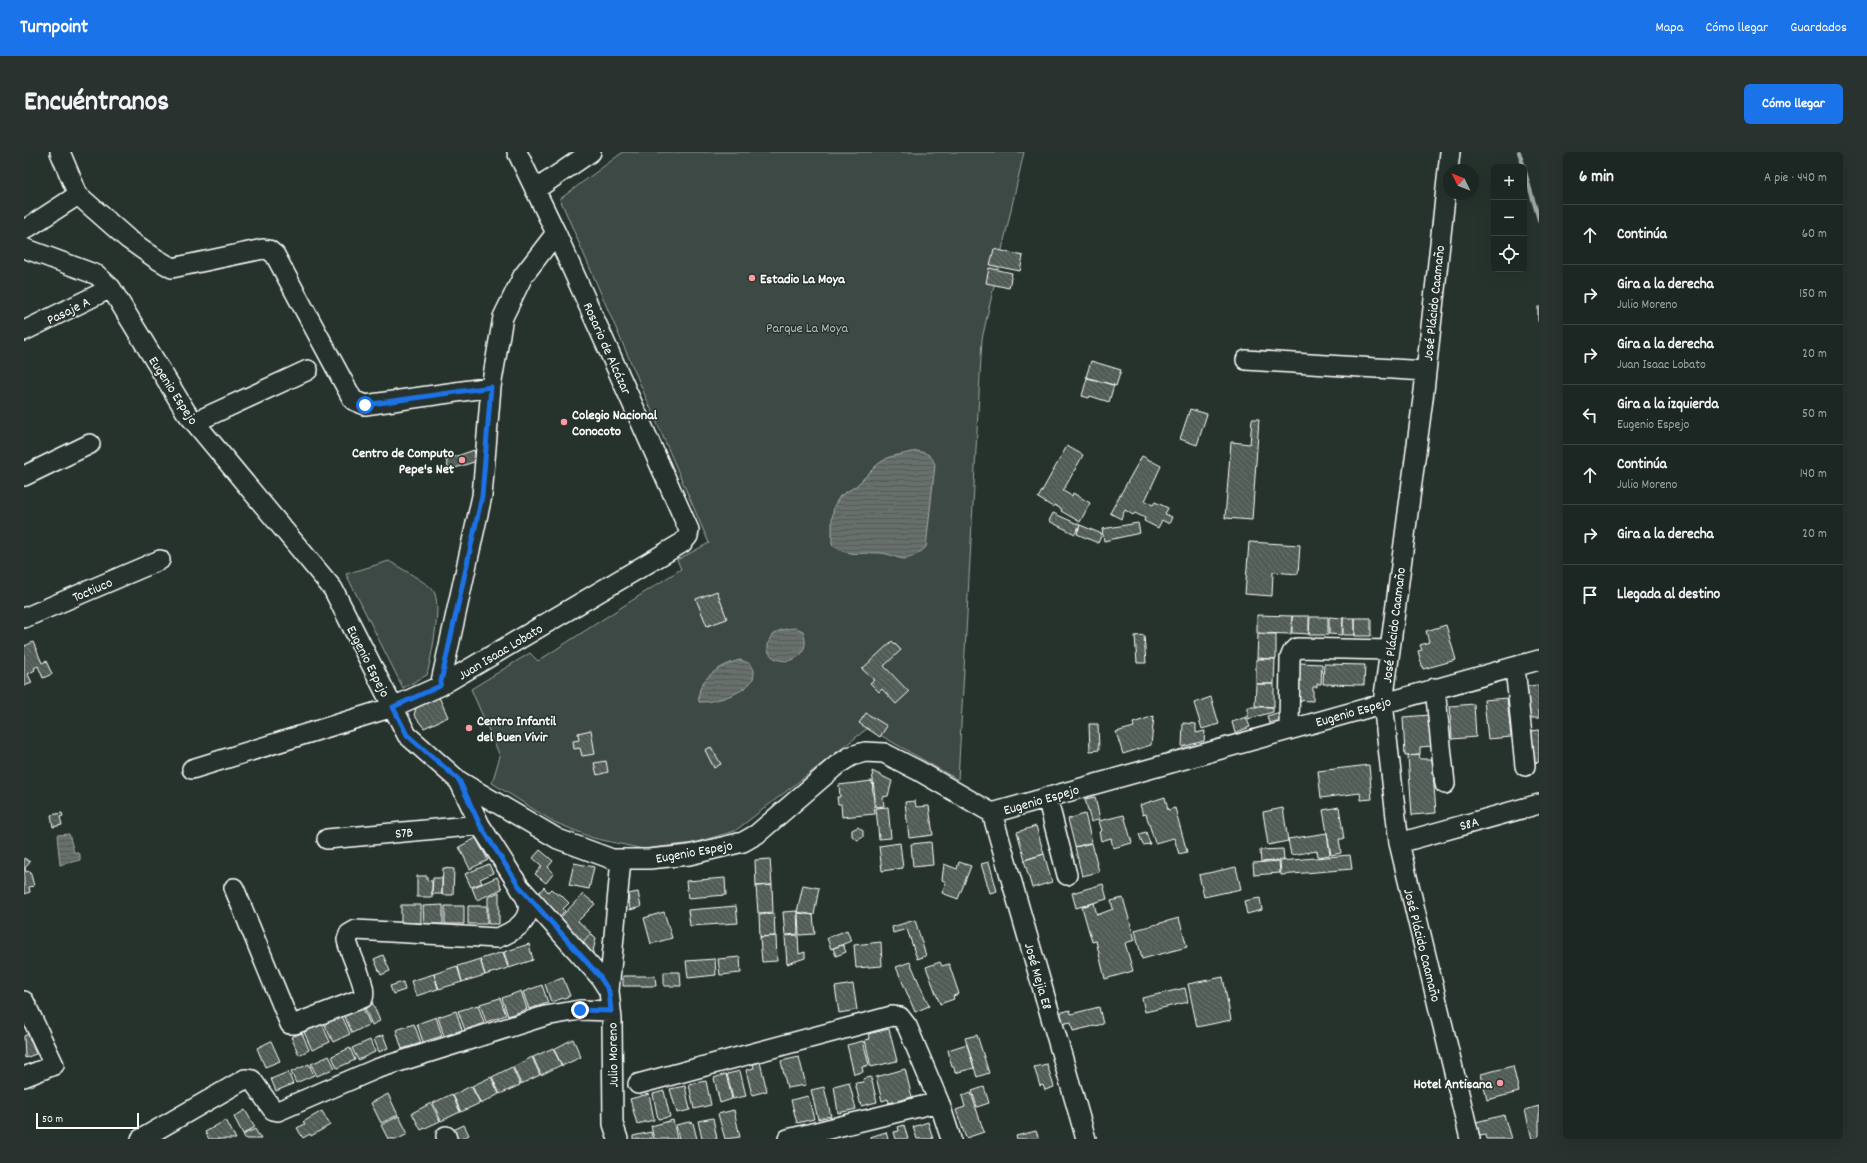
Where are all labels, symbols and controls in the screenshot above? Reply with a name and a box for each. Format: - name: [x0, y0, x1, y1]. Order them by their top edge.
- text: Turnpoint: [20, 15, 88, 42]
- text: Mapa: [1656, 18, 1683, 38]
- text: Cómo llegar: [1705, 18, 1768, 38]
- text: Guardados: [1790, 18, 1847, 38]
- text: Encuéntranos: [24, 84, 169, 124]
- button: Cómo llegar: [1744, 84, 1843, 124]
- north arrow: [1443, 164, 1479, 200]
- map controls: [1491, 164, 1527, 272]
- button: +: [1491, 164, 1527, 200]
- text: 6 min: [1579, 166, 1614, 190]
- text: A pie · 440 m: [1764, 169, 1827, 188]
- button: −: [1491, 200, 1527, 236]
- icon: ahead: [1579, 224, 1601, 246]
- text: Continúa: [1617, 224, 1667, 246]
- text: 60 m: [1802, 225, 1827, 244]
- button: locate: [1491, 236, 1527, 272]
- street label: José Plácido Caamaño: [1419, 244, 1451, 362]
- place label: Estadio La Moya: [760, 270, 846, 290]
- marker: Estadio La Moya: [747, 273, 757, 283]
- text: Gira a la derecha: [1617, 274, 1714, 296]
- icon: right: [1579, 284, 1601, 306]
- text: 150 m: [1799, 285, 1827, 304]
- street label: Pasaje A: [44, 293, 94, 331]
- text: Julio Moreno: [1617, 296, 1677, 315]
- street label: Rosario de Alcázar: [577, 299, 636, 399]
- park label: Parque La Moya: [766, 319, 848, 339]
- text: Gira a la derecha: [1617, 334, 1714, 356]
- icon: right: [1579, 344, 1601, 366]
- text: 20 m: [1802, 345, 1827, 364]
- street label: Eugenio Espejo: [143, 353, 202, 429]
- text: Juan Isaac Lobato: [1617, 356, 1706, 375]
- text: Gira a la izquierda: [1617, 394, 1718, 416]
- route start: [356, 396, 374, 414]
- icon: left: [1579, 404, 1601, 426]
- text: 50 m: [1802, 405, 1827, 424]
- place label: Colegio Nacional Conocoto: [572, 406, 658, 442]
- text: Eugenio Espejo: [1617, 416, 1689, 435]
- marker: Colegio Nacional Conocoto: [559, 417, 569, 427]
- place label: Centro de Computo Pepe's Net: [352, 444, 455, 480]
- text: Continúa: [1617, 454, 1667, 476]
- marker: Centro de Computo Pepe's Net: [457, 455, 467, 465]
- icon: ahead: [1579, 464, 1601, 486]
- text: 140 m: [1800, 465, 1827, 484]
- text: Julio Moreno: [1617, 476, 1677, 495]
- icon: right: [1579, 524, 1601, 546]
- text: Gira a la derecha: [1617, 524, 1714, 546]
- text: 20 m: [1802, 525, 1827, 544]
- street label: José Plácido Caamaño: [1378, 566, 1412, 684]
- street label: Toctiuco: [70, 573, 116, 608]
- icon: arrive: [1579, 584, 1601, 606]
- text: Llegada al destino: [1617, 584, 1720, 606]
- street label: Juan Isaac Lobato: [455, 620, 547, 686]
- street label: Eugenio Espejo: [341, 623, 394, 701]
- street label: Eugenio Espejo: [1313, 693, 1394, 733]
- place label: Centro Infantil del Buen Vivir: [477, 712, 557, 748]
- marker: Centro Infantil del Buen Vivir: [464, 723, 474, 733]
- street label: Eugenio Espejo: [1001, 781, 1082, 821]
- street label: S8A: [1458, 813, 1482, 837]
- street label: S7B: [394, 823, 414, 845]
- street label: Eugenio Espejo: [654, 836, 734, 870]
- street label: José Plácido Caamaño: [1397, 887, 1445, 1004]
- street label: José Mejia E8: [1018, 941, 1056, 1013]
- route end: [571, 1001, 589, 1019]
- street label: Julio Moreno: [603, 1022, 625, 1088]
- place label: Hotel Antisana: [1413, 1075, 1493, 1095]
- marker: Hotel Antisana: [1495, 1078, 1505, 1088]
- scale bar: [36, 1111, 139, 1130]
- text: 50 m: [42, 1112, 63, 1128]

